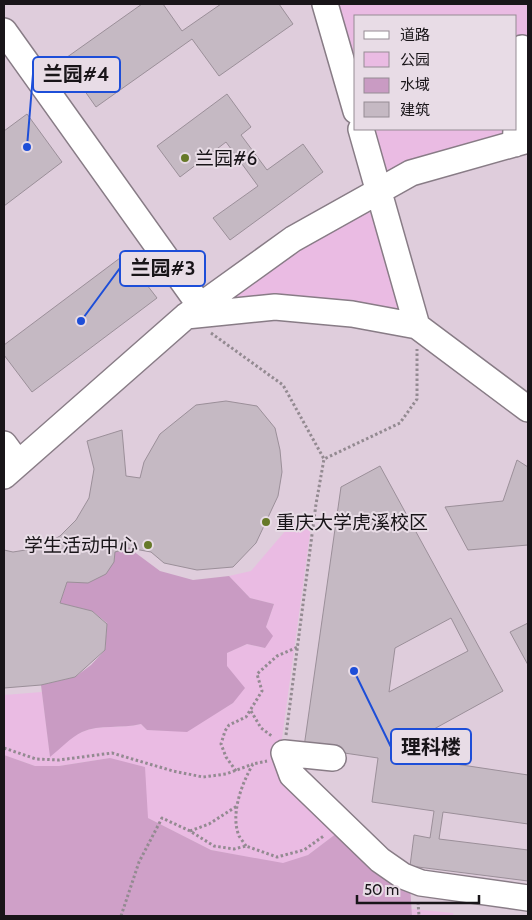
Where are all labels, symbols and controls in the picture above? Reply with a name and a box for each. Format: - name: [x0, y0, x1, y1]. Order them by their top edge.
- legend: [354, 15, 517, 130]
- text: 道路: [400, 26, 430, 44]
- text: 公园: [400, 51, 430, 69]
- callout: 兰园#4: [33, 57, 120, 92]
- text: 兰园#4: [43, 62, 109, 86]
- text: 水域: [400, 76, 430, 94]
- text: 建筑: [400, 101, 430, 119]
- place label: 兰园#6: [195, 147, 257, 170]
- marker: 兰园#6: [179, 152, 191, 164]
- callout: 兰园#3: [120, 251, 205, 286]
- text: 兰园#3: [131, 256, 195, 280]
- place label: 重庆大学虎溪校区: [276, 511, 428, 534]
- marker: 重庆大学虎溪校区: [260, 516, 272, 528]
- place label: 学生活动中心: [24, 534, 138, 557]
- marker: 学生活动中心: [142, 539, 154, 551]
- callout: 理科楼: [391, 729, 471, 764]
- text: 理科楼: [401, 735, 461, 759]
- scale bar: [357, 872, 480, 904]
- text: 50 m: [364, 881, 399, 899]

